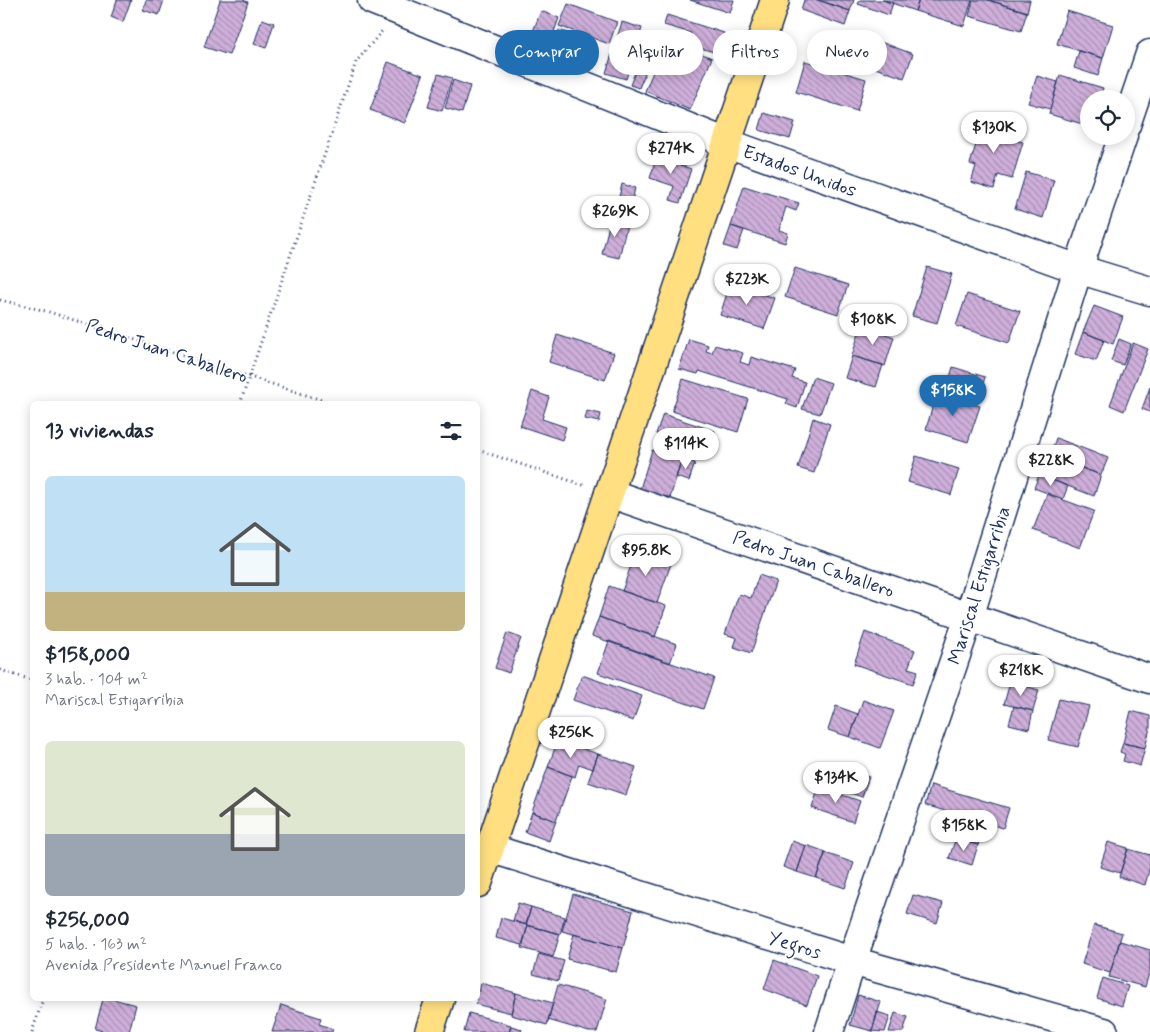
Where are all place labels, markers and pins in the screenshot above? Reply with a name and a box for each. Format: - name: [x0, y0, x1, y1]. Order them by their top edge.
- pin: $130K: [959, 112, 1029, 154]
- pin: $274K: [636, 132, 706, 175]
- pin: $269K: [580, 196, 650, 238]
- pin: $223K: [712, 264, 782, 306]
- pin: $108K: [838, 304, 908, 346]
- pin: $158K: [918, 374, 988, 417]
- pin: $114K: [651, 428, 721, 470]
- pin: $228K: [1016, 444, 1086, 487]
- pin: $95.8K: [605, 534, 687, 577]
- pin: $218K: [986, 654, 1056, 697]
- pin: $256K: [536, 716, 606, 759]
- pin: $134K: [801, 762, 871, 804]
- pin: $158K: [929, 810, 999, 852]

